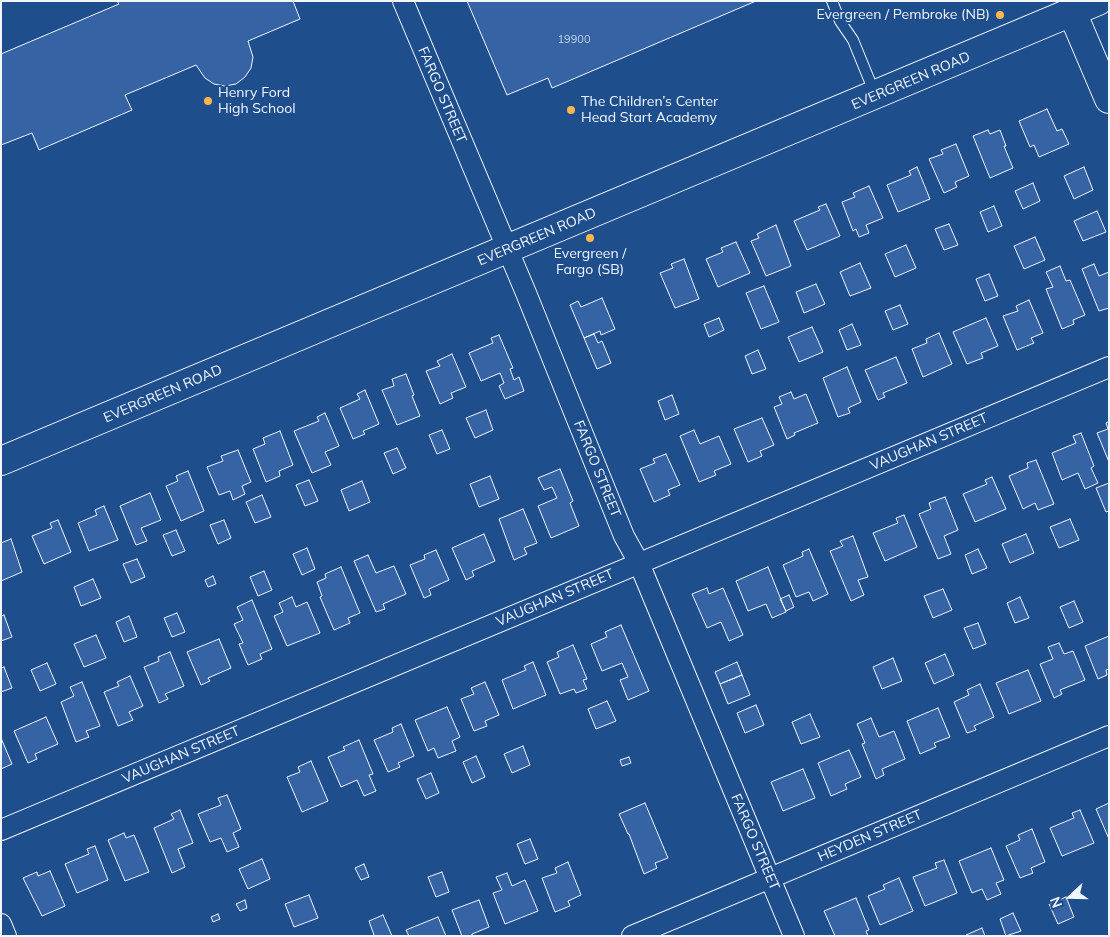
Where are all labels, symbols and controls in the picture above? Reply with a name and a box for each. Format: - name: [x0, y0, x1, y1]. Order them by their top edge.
- place label: Evergreen / Pembroke (NB): [816, 7, 990, 23]
- marker: Evergreen / Pembroke (NB): [994, 9, 1006, 21]
- house number: 19900: [558, 33, 590, 47]
- street label: FARGO STREET: [414, 44, 470, 146]
- street label: EVERGREEN ROAD: [849, 48, 973, 114]
- place label: Henry Ford High School: [218, 85, 296, 118]
- place label: The Children’s Center Head Start Academy: [581, 94, 718, 126]
- marker: Henry Ford High School: [202, 95, 214, 107]
- marker: The Children’s Center Head Start Academy: [565, 104, 577, 116]
- street label: EVERGREEN ROAD: [475, 204, 599, 270]
- marker: Evergreen / Fargo (SB): [584, 232, 596, 244]
- place label: Evergreen / Fargo (SB): [554, 246, 626, 278]
- street label: EVERGREEN ROAD: [101, 361, 225, 427]
- street label: VAUGHAN STREET: [868, 410, 990, 474]
- street label: FARGO STREET: [570, 418, 624, 520]
- street label: VAUGHAN STREET: [494, 566, 616, 630]
- street label: VAUGHAN STREET: [120, 723, 242, 787]
- street label: FARGO STREET: [727, 791, 783, 893]
- street label: HEYDEN STREET: [815, 806, 925, 866]
- north arrow: [1045, 872, 1095, 922]
- text: N: [1046, 894, 1066, 911]

